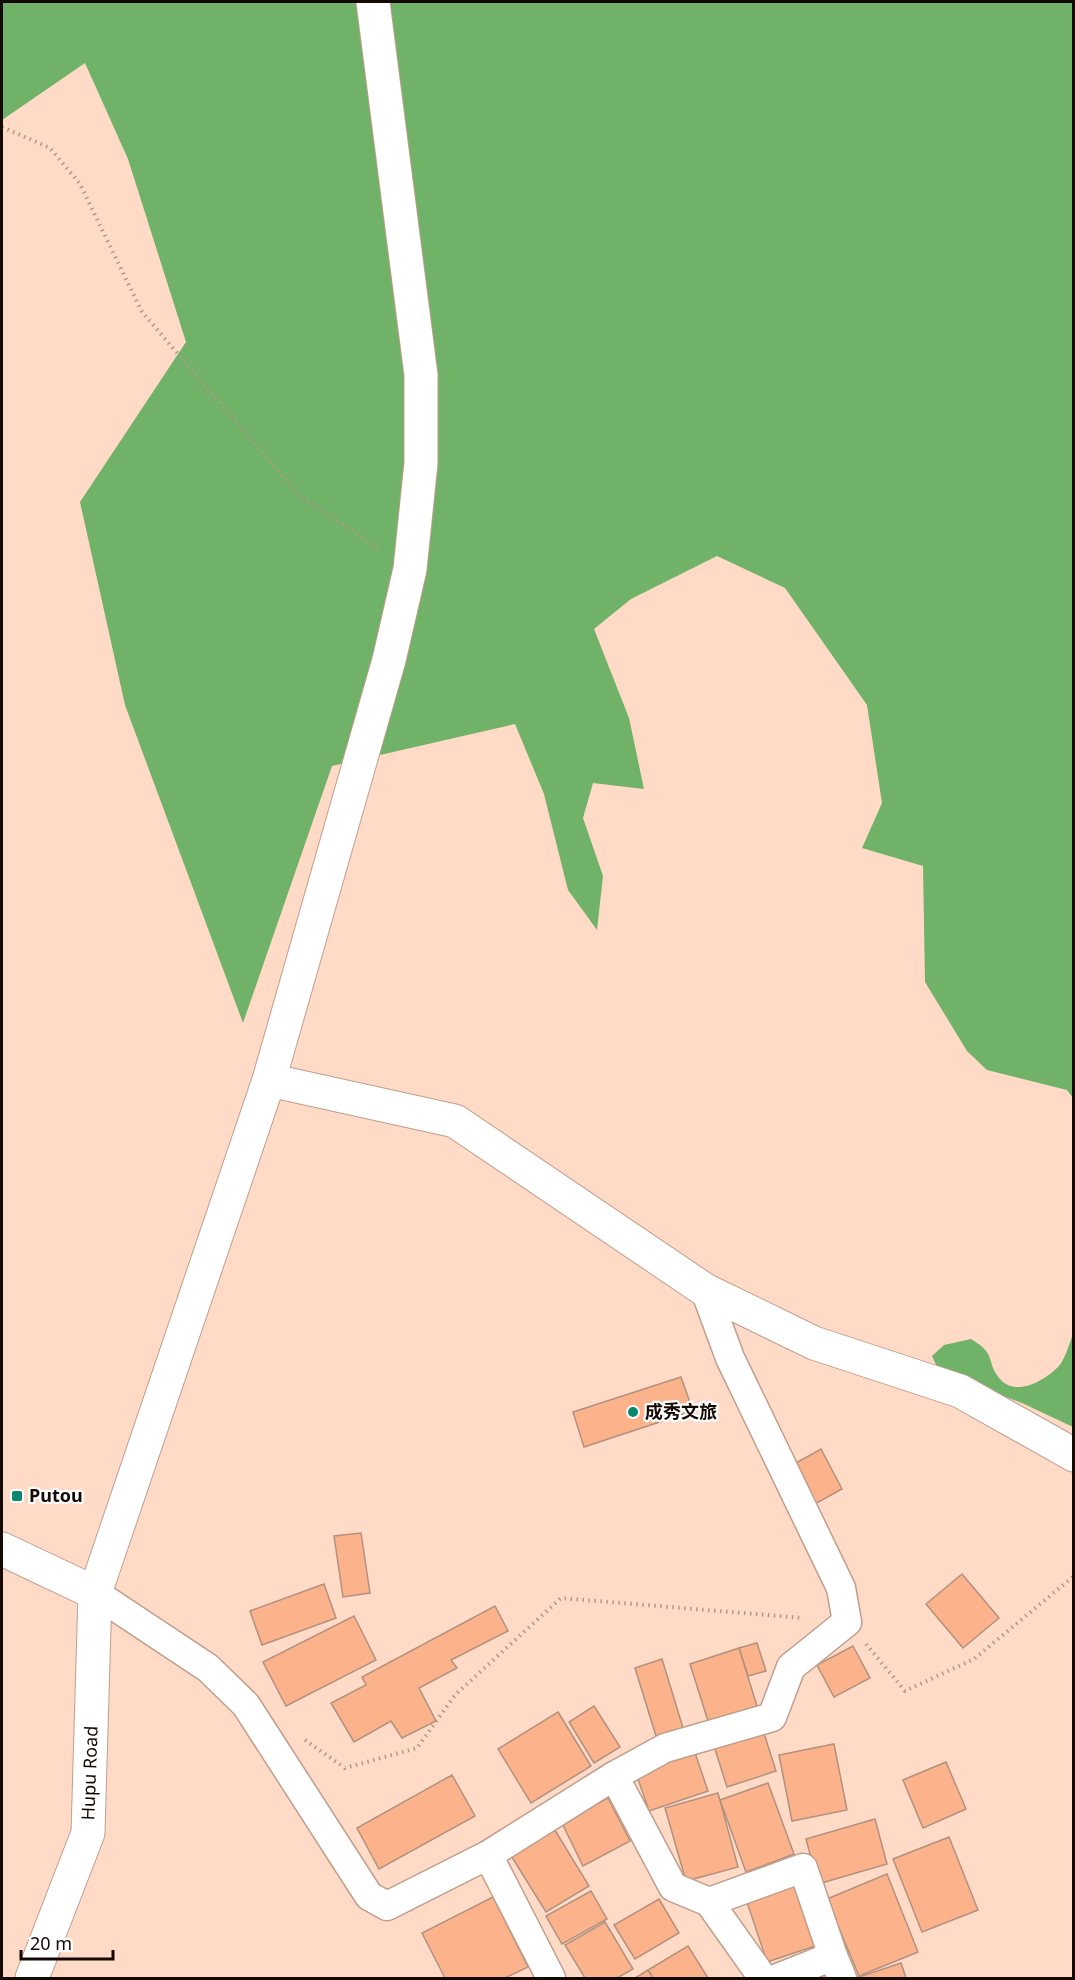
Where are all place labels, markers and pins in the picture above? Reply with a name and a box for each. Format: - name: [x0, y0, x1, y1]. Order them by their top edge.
- place label: 成秀文旅: [645, 1399, 717, 1423]
- marker: 成秀文旅: [626, 1405, 640, 1419]
- place label: Putou: [29, 1483, 83, 1507]
- marker: Putou: [10, 1489, 24, 1503]

